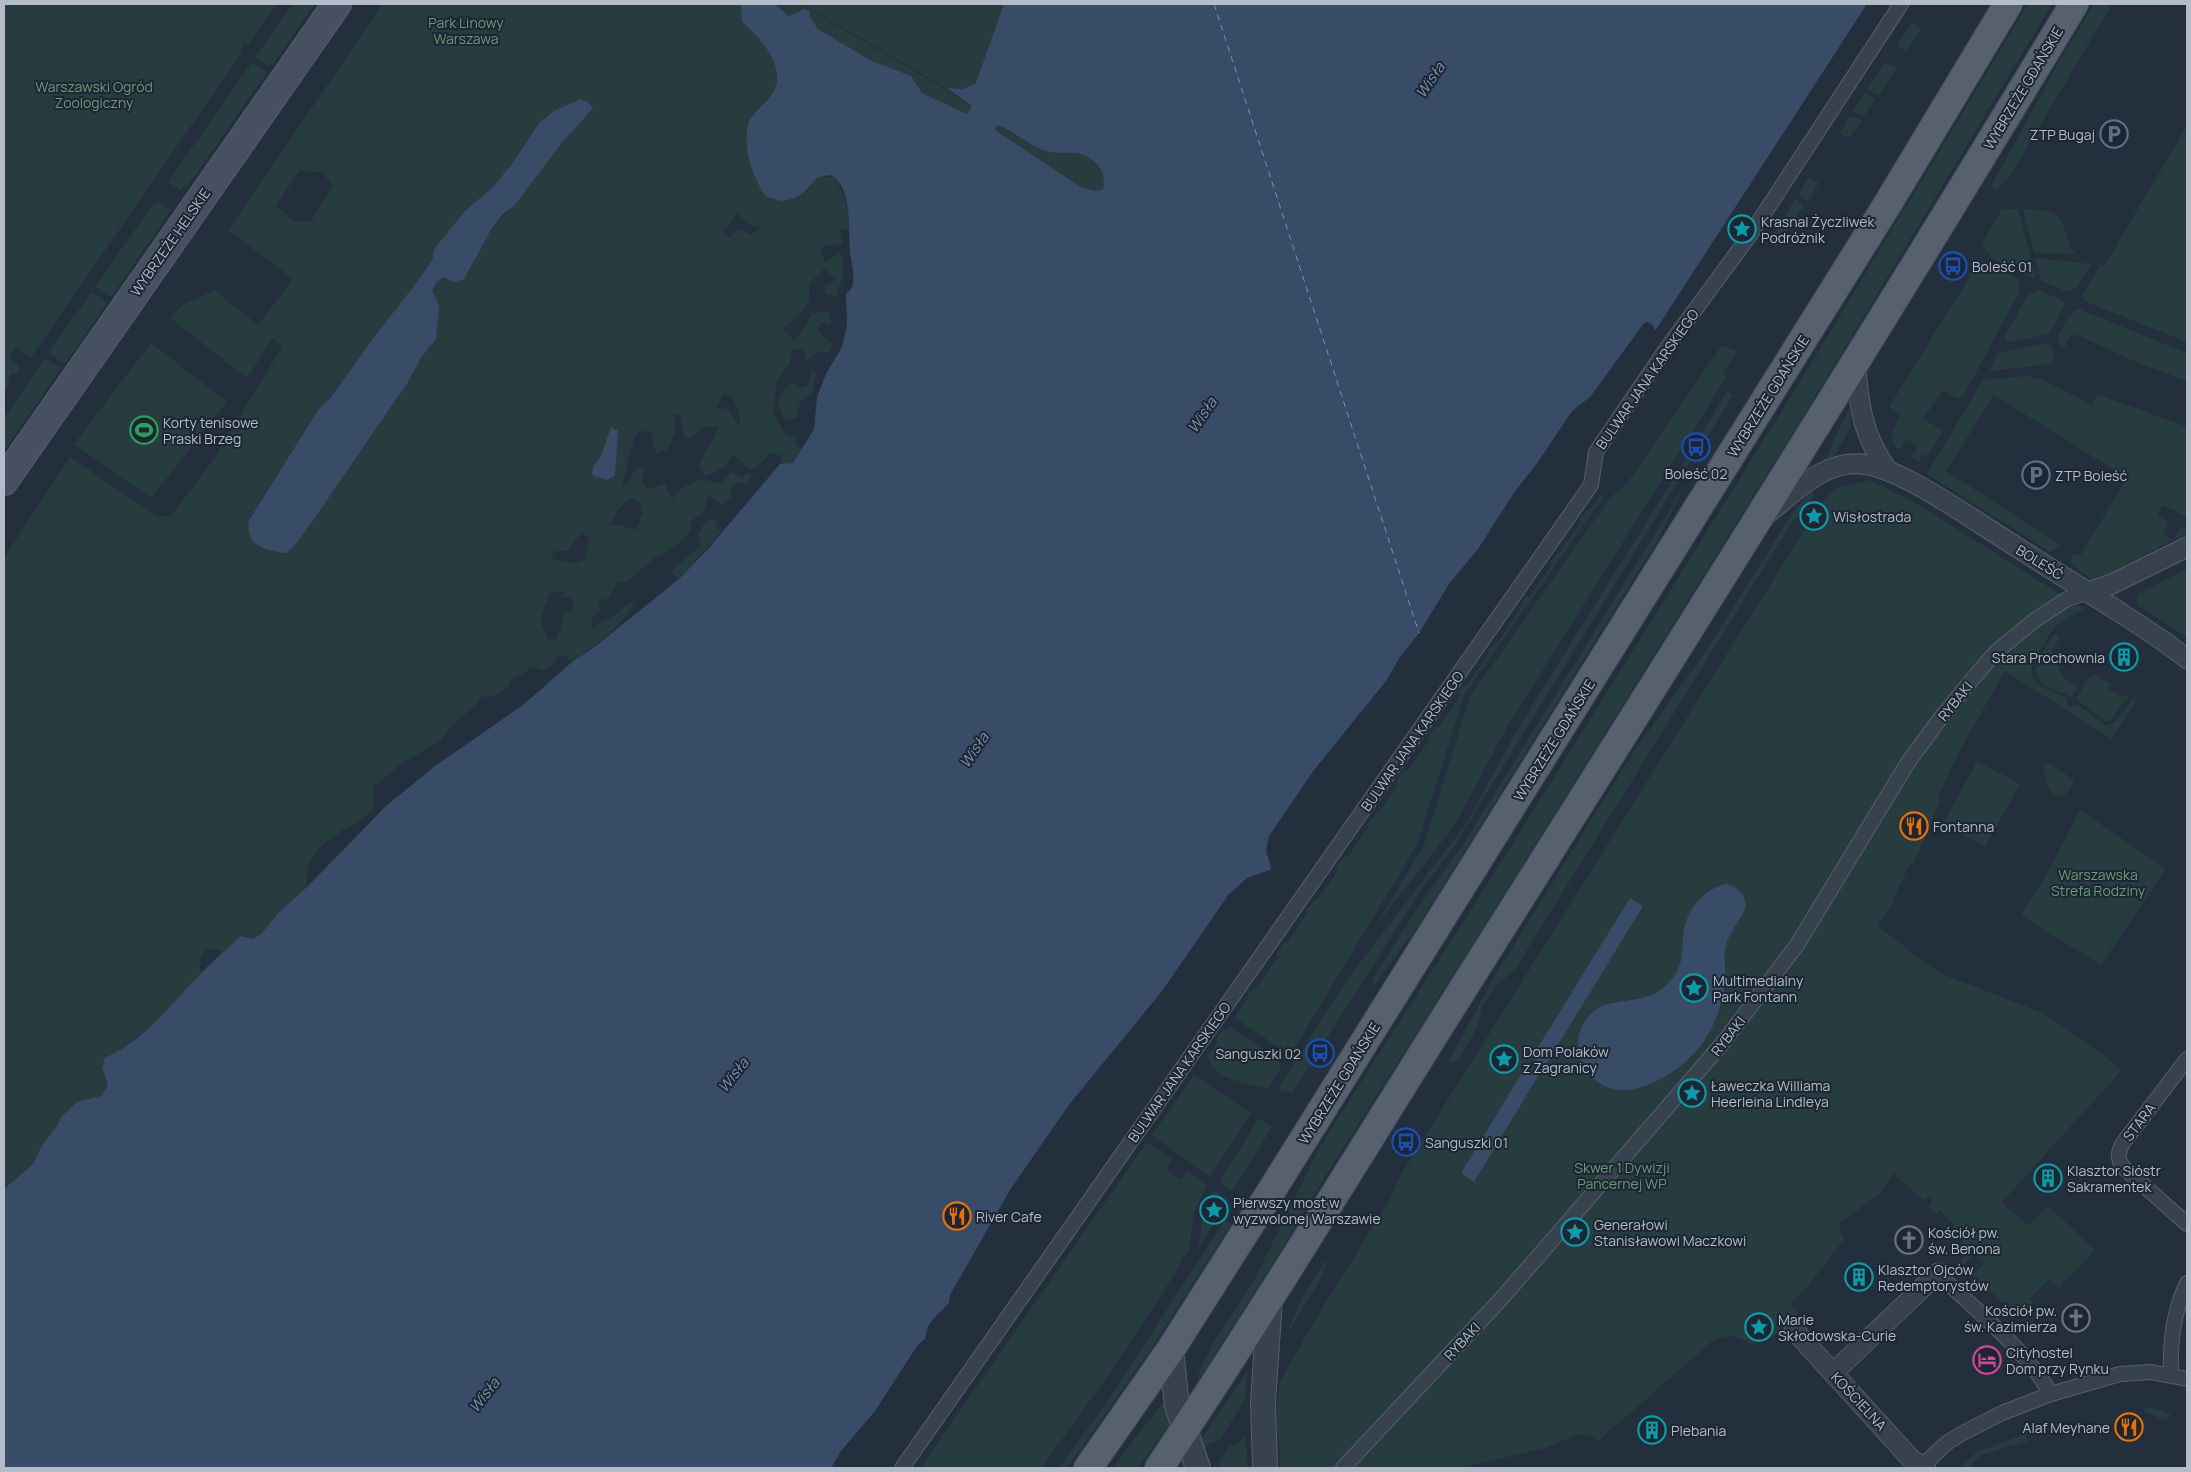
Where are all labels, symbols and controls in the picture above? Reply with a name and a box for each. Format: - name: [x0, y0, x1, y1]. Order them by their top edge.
- park label: Park Linowy Warszawa: [428, 13, 504, 48]
- street label: WYBRZEŻE GDAŃSKIE: [1979, 23, 2067, 153]
- water label: Wisła: [1410, 58, 1450, 102]
- park label: Warszawski Ogród Zoologiczny: [35, 77, 153, 112]
- parking icon: ZTP Bugaj: [2099, 119, 2129, 149]
- place label: ZTP Bugaj: [2030, 125, 2095, 144]
- street label: WYBRZEŻE HELSKIE: [126, 184, 214, 300]
- place label: Krasnal Życzliwek Podróżnik: [1761, 212, 1875, 247]
- place icon: Krasnal Życzliwek Podróżnik: [1727, 214, 1757, 244]
- bus stop icon: Boleść 01: [1938, 251, 1968, 281]
- place label: Boleść 01: [1972, 257, 2032, 276]
- street label: BULWAR JANA KARSKIEGO: [1591, 305, 1703, 453]
- street label: WYBRZEŻE GDAŃSKIE: [1723, 332, 1813, 460]
- water label: Wisła: [1182, 393, 1222, 437]
- place label: Korty tenisowe Praski Brzeg: [163, 413, 259, 448]
- sports icon: Korty tenisowe Praski Brzeg: [129, 415, 159, 445]
- bus stop icon: Boleść 02: [1681, 432, 1711, 462]
- parking icon: ZTP Boleść: [2021, 460, 2051, 490]
- place label: Boleść 02: [1665, 464, 1727, 483]
- place label: ZTP Boleść: [2055, 466, 2127, 485]
- place icon: Wisłostrada: [1799, 501, 1829, 531]
- place label: Wisłostrada: [1833, 507, 1911, 526]
- street label: BOLEŚĆ: [2013, 540, 2067, 584]
- building icon: Stara Prochownia: [2109, 642, 2139, 672]
- place label: Stara Prochownia: [1992, 648, 2105, 667]
- street label: BULWAR JANA KARSKIEGO: [1356, 667, 1468, 815]
- street label: WYBRZEŻE GDAŃSKIE: [1509, 676, 1599, 804]
- street label: RYBAKI: [1933, 677, 1977, 725]
- water label: Wisła: [954, 728, 994, 772]
- restaurant icon: Fontanna: [1899, 811, 1929, 841]
- place label: Fontanna: [1933, 817, 1994, 836]
- park label: Warszawska Strefa Rodziny: [2051, 865, 2146, 900]
- place label: Multimedialny Park Fontann: [1713, 971, 1804, 1006]
- place icon: Multimedialny Park Fontann: [1679, 973, 1709, 1003]
- street label: BULWAR JANA KARSKIEGO: [1123, 998, 1235, 1146]
- street label: RYBAKI: [1707, 1012, 1749, 1060]
- street label: WYBRZEŻE GDAŃSKIE: [1294, 1019, 1384, 1147]
- bus stop icon: Sanguszki 02: [1305, 1038, 1335, 1068]
- place label: Dom Polaków z Zagranicy: [1523, 1042, 1609, 1077]
- place label: Sanguszki 02: [1215, 1044, 1301, 1063]
- place icon: Dom Polaków z Zagranicy: [1489, 1044, 1519, 1074]
- water label: Wisła: [713, 1053, 754, 1097]
- place label: Ławeczka Williama Heerleina Lindleya: [1711, 1076, 1830, 1111]
- place icon: Ławeczka Williama Heerleina Lindleya: [1677, 1078, 1707, 1108]
- street label: STARA: [2118, 1099, 2160, 1145]
- bus stop icon: Sanguszki 01: [1391, 1127, 1421, 1157]
- place label: Sanguszki 01: [1425, 1133, 1508, 1152]
- park label: Skwer 1 Dywizji Pancernej WP: [1574, 1158, 1670, 1193]
- place label: Klasztor Sióstr Sakramentek: [2067, 1161, 2161, 1196]
- building icon: Klasztor Sióstr Sakramentek: [2033, 1163, 2063, 1193]
- place label: Pierwszy most w wyzwolonej Warszawie: [1233, 1193, 1381, 1228]
- place icon: Pierwszy most w wyzwolonej Warszawie: [1199, 1195, 1229, 1225]
- restaurant icon: River Cafe: [942, 1201, 972, 1231]
- place label: River Cafe: [976, 1207, 1042, 1226]
- place label: Generałowi Stanisławowi Maczkowi: [1594, 1215, 1746, 1250]
- place icon: Generałowi Stanisławowi Maczkowi: [1560, 1217, 1590, 1247]
- place label: Kościół pw. św. Benona: [1928, 1223, 2000, 1258]
- church icon: Kościół pw. św. Benona: [1894, 1225, 1924, 1255]
- place label: Klasztor Ojców Redemptorystów: [1878, 1260, 1989, 1295]
- building icon: Klasztor Ojców Redemptorystów: [1844, 1262, 1874, 1292]
- place label: Kościół pw. św. Kazimierza: [1964, 1301, 2057, 1336]
- church icon: Kościół pw. św. Kazimierza: [2061, 1303, 2091, 1333]
- place label: Marie Skłodowska-Curie: [1778, 1310, 1896, 1345]
- place icon: Marie Skłodowska-Curie: [1744, 1312, 1774, 1342]
- street label: RYBAKI: [1440, 1318, 1484, 1364]
- place label: Cityhostel Dom przy Rynku: [2006, 1343, 2109, 1378]
- hotel icon: Cityhostel Dom przy Rynku: [1972, 1345, 2002, 1375]
- street label: KOŚCIELNA: [1827, 1368, 1891, 1434]
- water label: Wisła: [464, 1373, 505, 1417]
- restaurant icon: Alaf Meyhane: [2114, 1412, 2144, 1442]
- building icon: Plebania: [1637, 1415, 1667, 1445]
- place label: Alaf Meyhane: [2023, 1418, 2110, 1437]
- place label: Plebania: [1671, 1421, 1726, 1440]

